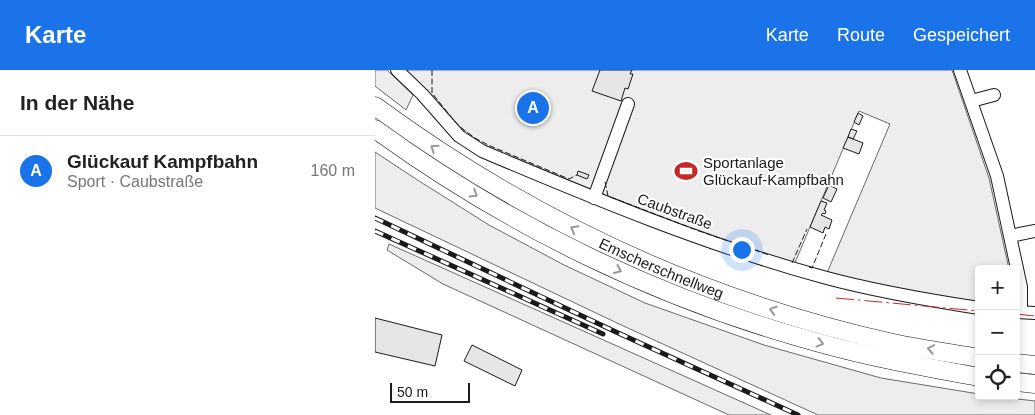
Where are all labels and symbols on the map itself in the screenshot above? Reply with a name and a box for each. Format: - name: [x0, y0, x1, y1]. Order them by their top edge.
- pin: A: [517, 89, 549, 127]
- one-way arrow: [430, 145, 440, 154]
- place label: Sportanlage Glückauf-Kampfbahn: [703, 154, 844, 188]
- sports icon: Sportanlage Glückauf-Kampfbahn: [673, 158, 699, 184]
- one-way arrow: [468, 188, 477, 198]
- street label: Caubstraße: [635, 190, 715, 232]
- one-way arrow: [570, 226, 579, 236]
- street label: Emscherschnellweg: [597, 234, 726, 301]
- your location: [729, 237, 755, 263]
- one-way arrow: [613, 264, 622, 274]
- one-way arrow: [770, 305, 778, 315]
- one-way arrow: [815, 337, 824, 348]
- one-way arrow: [926, 345, 935, 355]
- scale bar: [390, 380, 470, 403]

